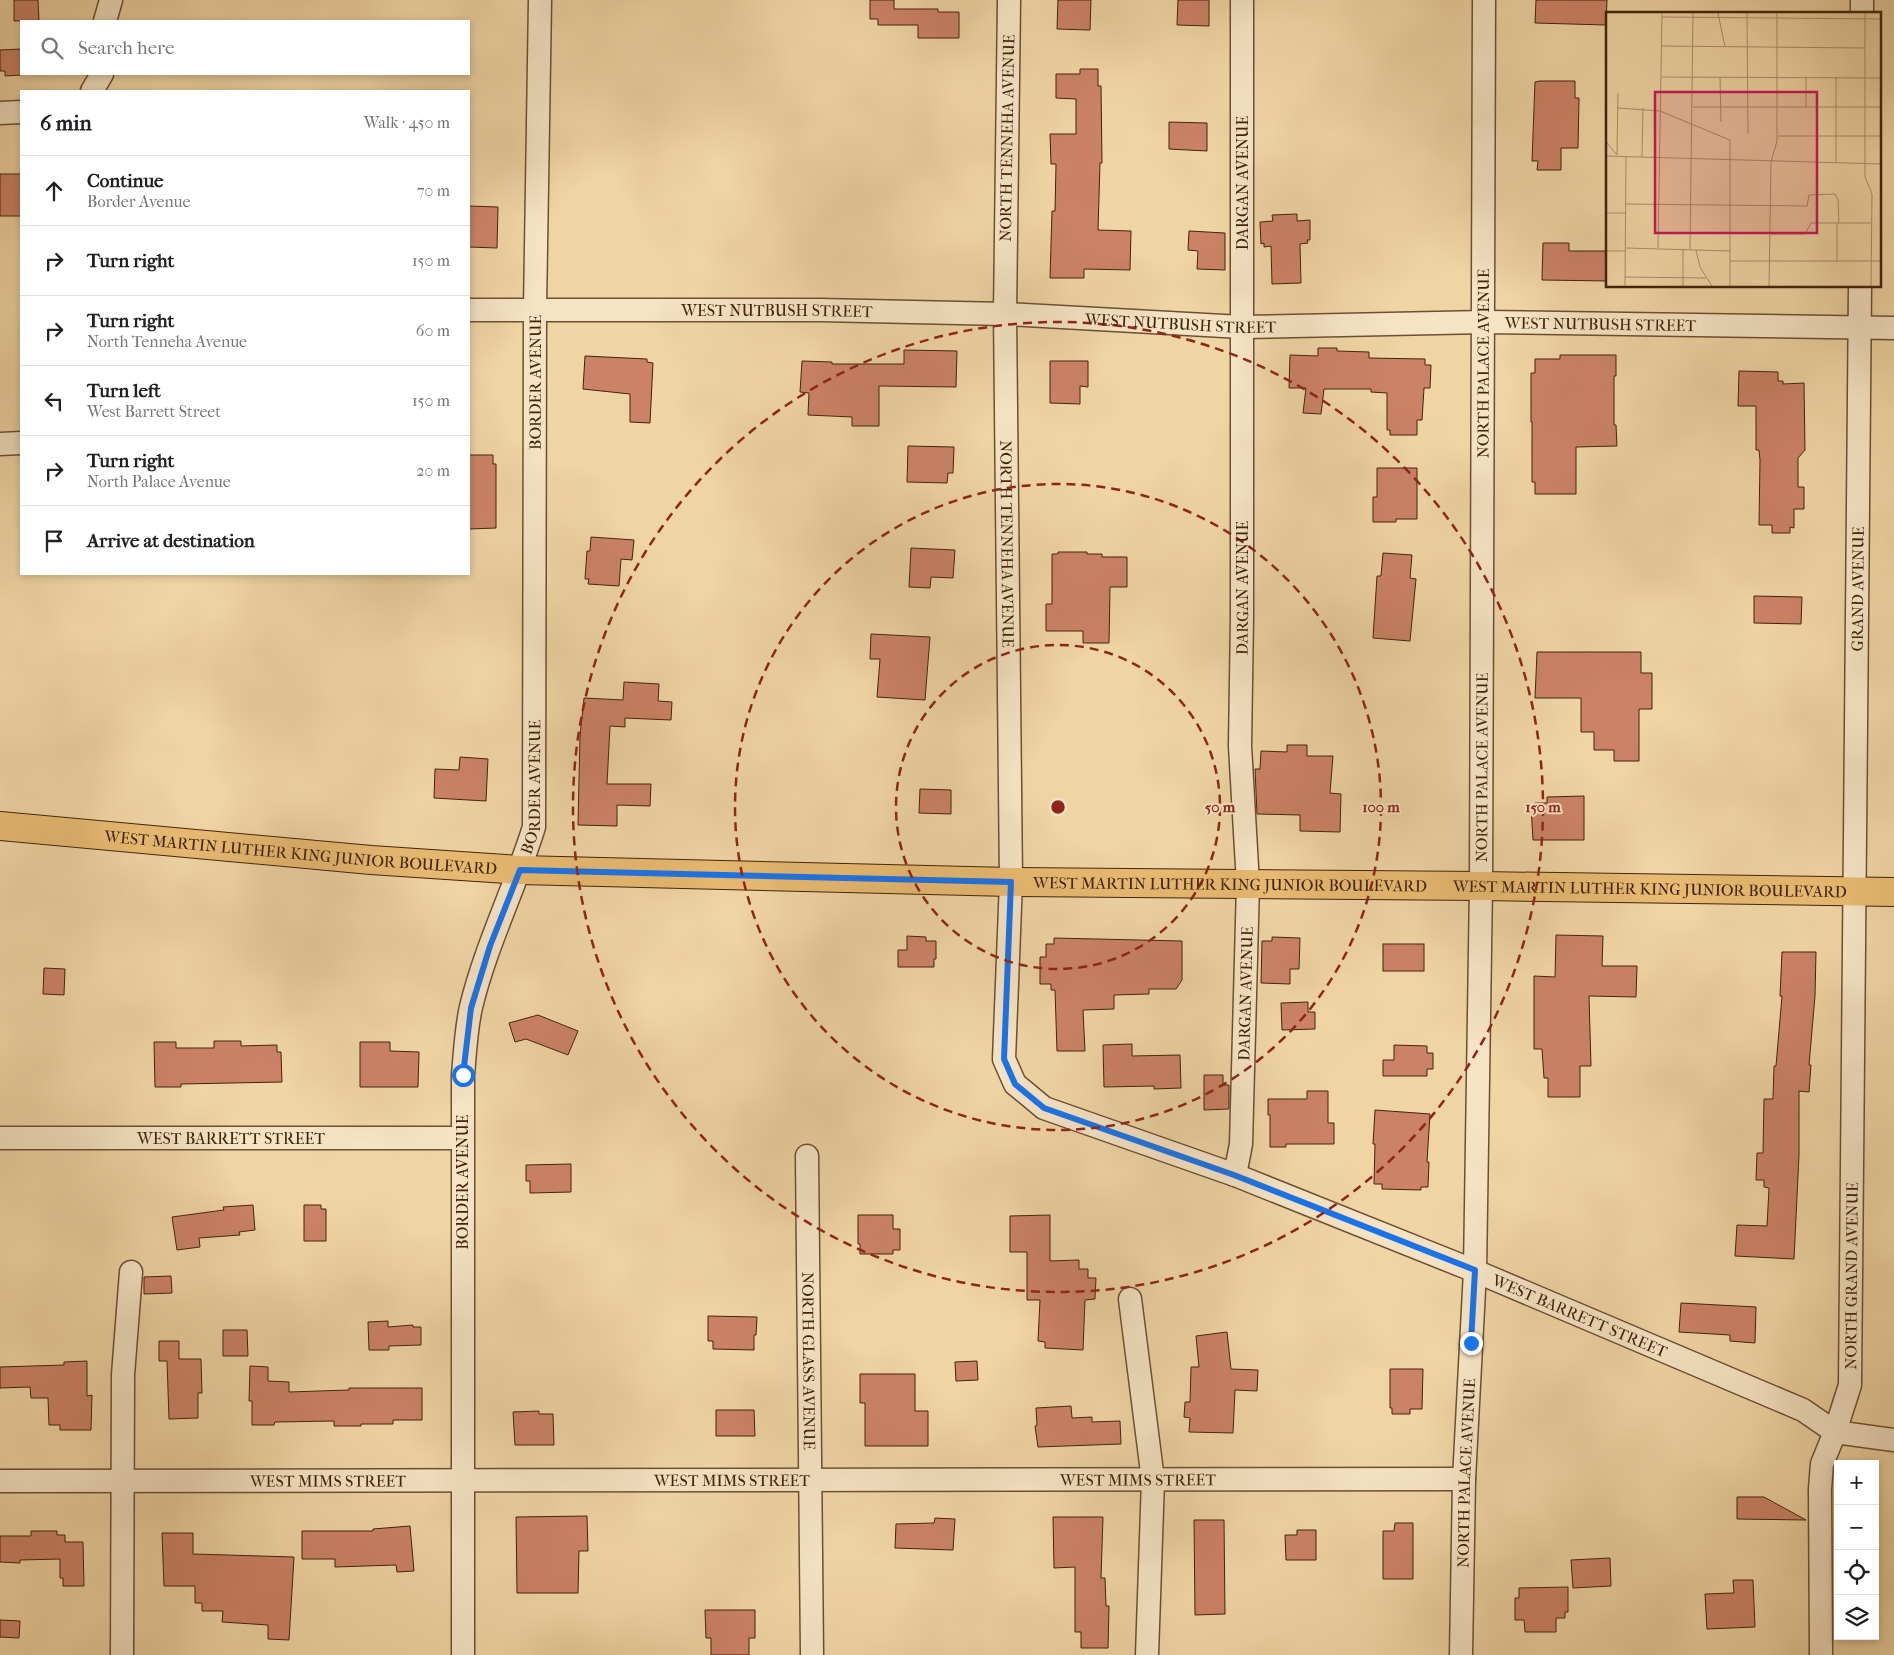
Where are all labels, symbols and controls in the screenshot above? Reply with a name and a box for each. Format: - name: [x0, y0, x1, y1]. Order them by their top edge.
- inset map: [1606, 12, 1882, 288]
- search box: [20, 20, 470, 75]
- icon: search: [38, 34, 66, 62]
- street label: NORTH TENNEHA AVENUE: [996, 34, 1018, 242]
- text: Search here: [78, 37, 174, 59]
- text: 6 min: [40, 111, 92, 135]
- text: Walk · 450 m: [364, 113, 450, 132]
- street label: DARGAN AVENUE: [1233, 116, 1252, 250]
- text: Continue: [87, 170, 163, 192]
- icon: ahead: [40, 177, 68, 205]
- text: 70 m: [417, 181, 450, 200]
- text: Border Avenue: [87, 192, 191, 211]
- icon: right: [40, 247, 68, 275]
- text: Turn right: [87, 250, 174, 272]
- text: 150 m: [412, 251, 450, 270]
- street label: NORTH PALACE AVENUE: [1473, 268, 1493, 458]
- street label: WEST NUTBUSH STREET: [680, 301, 873, 321]
- street label: WEST NUTBUSH STREET: [1084, 309, 1277, 337]
- text: Turn right: [87, 310, 174, 332]
- street label: WEST NUTBUSH STREET: [1504, 313, 1697, 335]
- street label: BORDER AVENUE: [525, 314, 544, 450]
- icon: right: [40, 317, 68, 345]
- text: 60 m: [416, 321, 450, 340]
- text: North Tenneha Avenue: [87, 332, 247, 351]
- text: Turn left: [87, 380, 161, 402]
- icon: left: [40, 387, 68, 415]
- text: 150 m: [412, 391, 450, 410]
- text: West Barrett Street: [87, 402, 221, 421]
- street label: NORTH TENNEHA AVENUE: [997, 440, 1018, 648]
- text: Turn right: [87, 450, 174, 472]
- icon: right: [40, 457, 68, 485]
- text: 20 m: [416, 461, 450, 480]
- text: North Palace Avenue: [87, 472, 231, 491]
- street label: DARGAN AVENUE: [1232, 520, 1252, 655]
- street label: GRAND AVENUE: [1847, 526, 1867, 652]
- icon: arrive: [40, 527, 68, 555]
- text: Arrive at destination: [87, 530, 255, 552]
- street label: NORTH PALACE AVENUE: [1472, 672, 1491, 862]
- street label: BORDER AVENUE: [516, 719, 544, 857]
- centre of rings: [1049, 798, 1067, 816]
- text: 50 m: [1205, 798, 1236, 816]
- text: 100 m: [1362, 798, 1400, 816]
- text: 150 m: [1525, 798, 1561, 816]
- street label: WEST MARTIN LUTHER KING JUNIOR BOULEVARD: [103, 826, 498, 878]
- street label: WEST MARTIN LUTHER KING JUNIOR BOULEVARD: [1032, 873, 1427, 895]
- street label: WEST MARTIN LUTHER KING JUNIOR BOULEVARD: [1452, 876, 1847, 901]
- street label: DARGAN AVENUE: [1234, 926, 1256, 1061]
- route start: [452, 1064, 475, 1087]
- street label: BORDER AVENUE: [453, 1114, 472, 1250]
- street label: WEST BARRETT STREET: [136, 1129, 325, 1148]
- street label: NORTH GRAND AVENUE: [1841, 1182, 1861, 1370]
- street label: WEST BARRETT STREET: [1489, 1270, 1670, 1361]
- street label: NORTH GLASS AVENUE: [799, 1272, 819, 1450]
- route end: [1460, 1332, 1483, 1355]
- street label: NORTH PALACE AVENUE: [1453, 1378, 1479, 1568]
- map controls: [1834, 1460, 1879, 1640]
- button: +: [1834, 1460, 1879, 1505]
- street label: WEST MIMS STREET: [653, 1470, 810, 1490]
- street label: WEST MIMS STREET: [1059, 1470, 1216, 1489]
- street label: WEST MIMS STREET: [249, 1471, 406, 1490]
- button: −: [1834, 1505, 1879, 1550]
- button: locate: [1834, 1550, 1879, 1595]
- button: layers: [1834, 1595, 1879, 1640]

